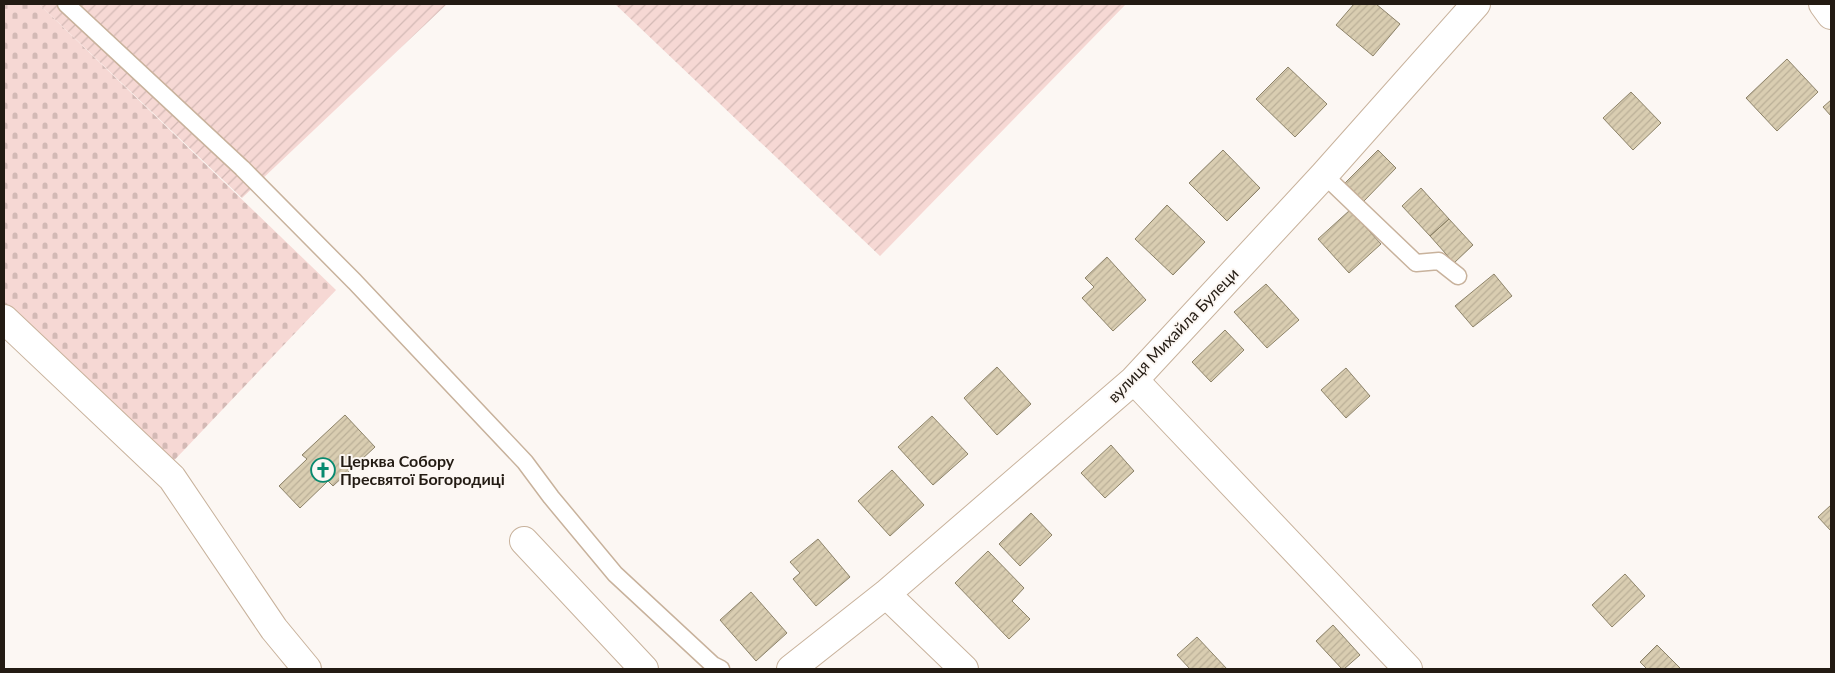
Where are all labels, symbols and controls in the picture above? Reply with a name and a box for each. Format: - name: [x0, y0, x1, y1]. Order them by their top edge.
- street label: вулиця Михайла Булеци: [1103, 263, 1242, 406]
- place label: Церква Собору Пресвятої Богородиці: [340, 451, 505, 488]
- church icon: Церква Собору Пресвятої Богородиці: [310, 457, 336, 483]

